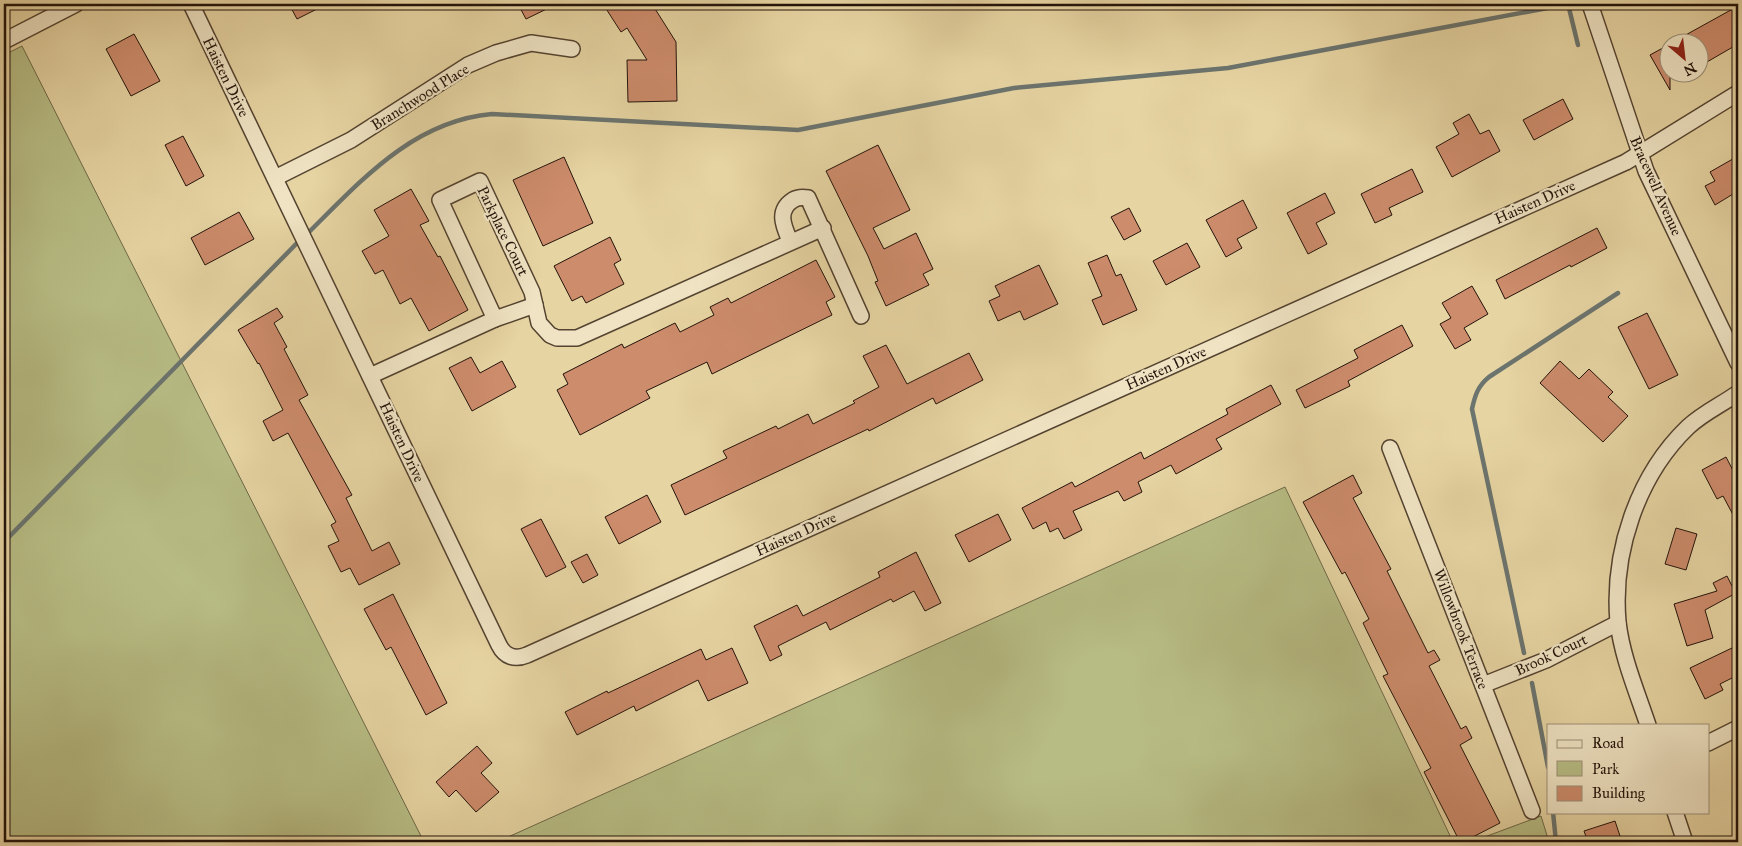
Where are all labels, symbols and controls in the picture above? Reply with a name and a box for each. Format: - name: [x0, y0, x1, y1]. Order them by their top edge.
- north arrow: [1660, 32, 1710, 82]
- street label: Haisten Drive: [199, 34, 253, 120]
- text: N: [1681, 59, 1699, 79]
- street label: Branchwood Place: [368, 60, 472, 134]
- street label: Bracewell Avenue: [1626, 134, 1686, 238]
- street label: Haisten Drive: [1492, 176, 1578, 228]
- street label: Parkplace Court: [474, 183, 533, 279]
- street label: Haisten Drive: [1123, 342, 1209, 394]
- street label: Haisten Drive: [376, 399, 428, 485]
- street label: Haisten Drive: [753, 508, 839, 560]
- street label: Willowbrook Terrace: [1430, 566, 1492, 692]
- street label: Brook Court: [1512, 630, 1591, 680]
- legend: [1547, 724, 1710, 814]
- text: Road: [1592, 734, 1624, 752]
- text: Park: [1592, 760, 1619, 778]
- text: Building: [1592, 784, 1646, 802]

